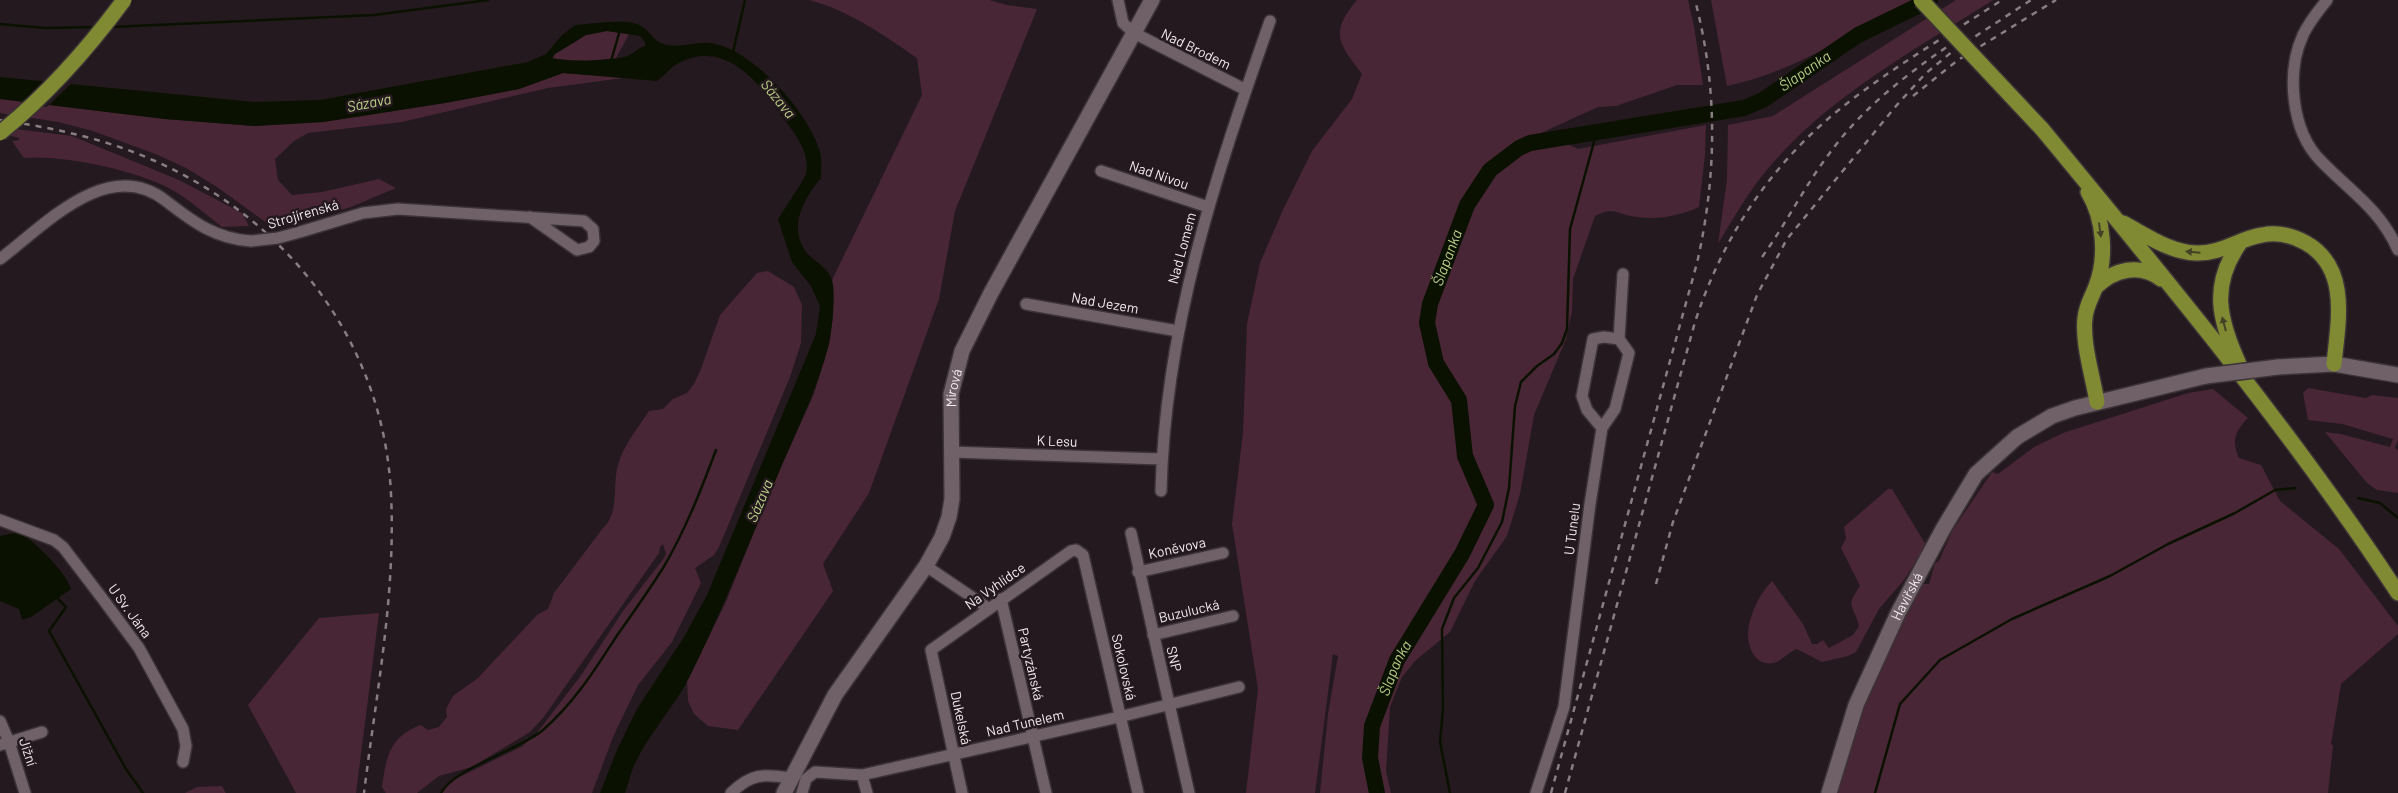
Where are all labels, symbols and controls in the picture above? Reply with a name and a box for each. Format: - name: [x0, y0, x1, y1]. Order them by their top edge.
- street label: Nad Brodem: [1159, 24, 1234, 73]
- water label: Šlapanka: [1775, 46, 1834, 94]
- water label: Sázava: [758, 75, 800, 122]
- water label: Sázava: [345, 89, 393, 115]
- street label: Nad Nivou: [1127, 156, 1191, 193]
- street label: Strojírenská: [265, 195, 340, 232]
- street label: Nad Lomem: [1164, 210, 1199, 285]
- one-way arrow: [2096, 222, 2104, 238]
- water label: Šlapanka: [1428, 227, 1465, 288]
- one-way arrow: [2184, 248, 2200, 256]
- street label: Nad Jezem: [1070, 288, 1140, 317]
- one-way arrow: [2219, 317, 2227, 332]
- street label: Mírová: [942, 367, 965, 407]
- street label: K Lesu: [1036, 431, 1078, 450]
- water label: Sázava: [742, 476, 776, 525]
- street label: U Tunelu: [1560, 502, 1583, 556]
- street label: Koněvova: [1147, 533, 1207, 562]
- street label: Na Vyhlídce: [961, 559, 1028, 613]
- street label: Havířská: [1887, 569, 1926, 623]
- street label: U Sv. Jána: [105, 580, 156, 641]
- street label: Buzulucká: [1157, 595, 1221, 626]
- street label: Partyzánská: [1015, 626, 1048, 702]
- street label: Sokolovská: [1109, 632, 1140, 702]
- water label: Šlapanka: [1374, 637, 1415, 698]
- street label: SNP: [1163, 644, 1186, 673]
- street label: Dukelská: [948, 690, 975, 746]
- street label: Nad Tunelem: [984, 705, 1065, 740]
- street label: Jižní: [16, 736, 41, 768]

